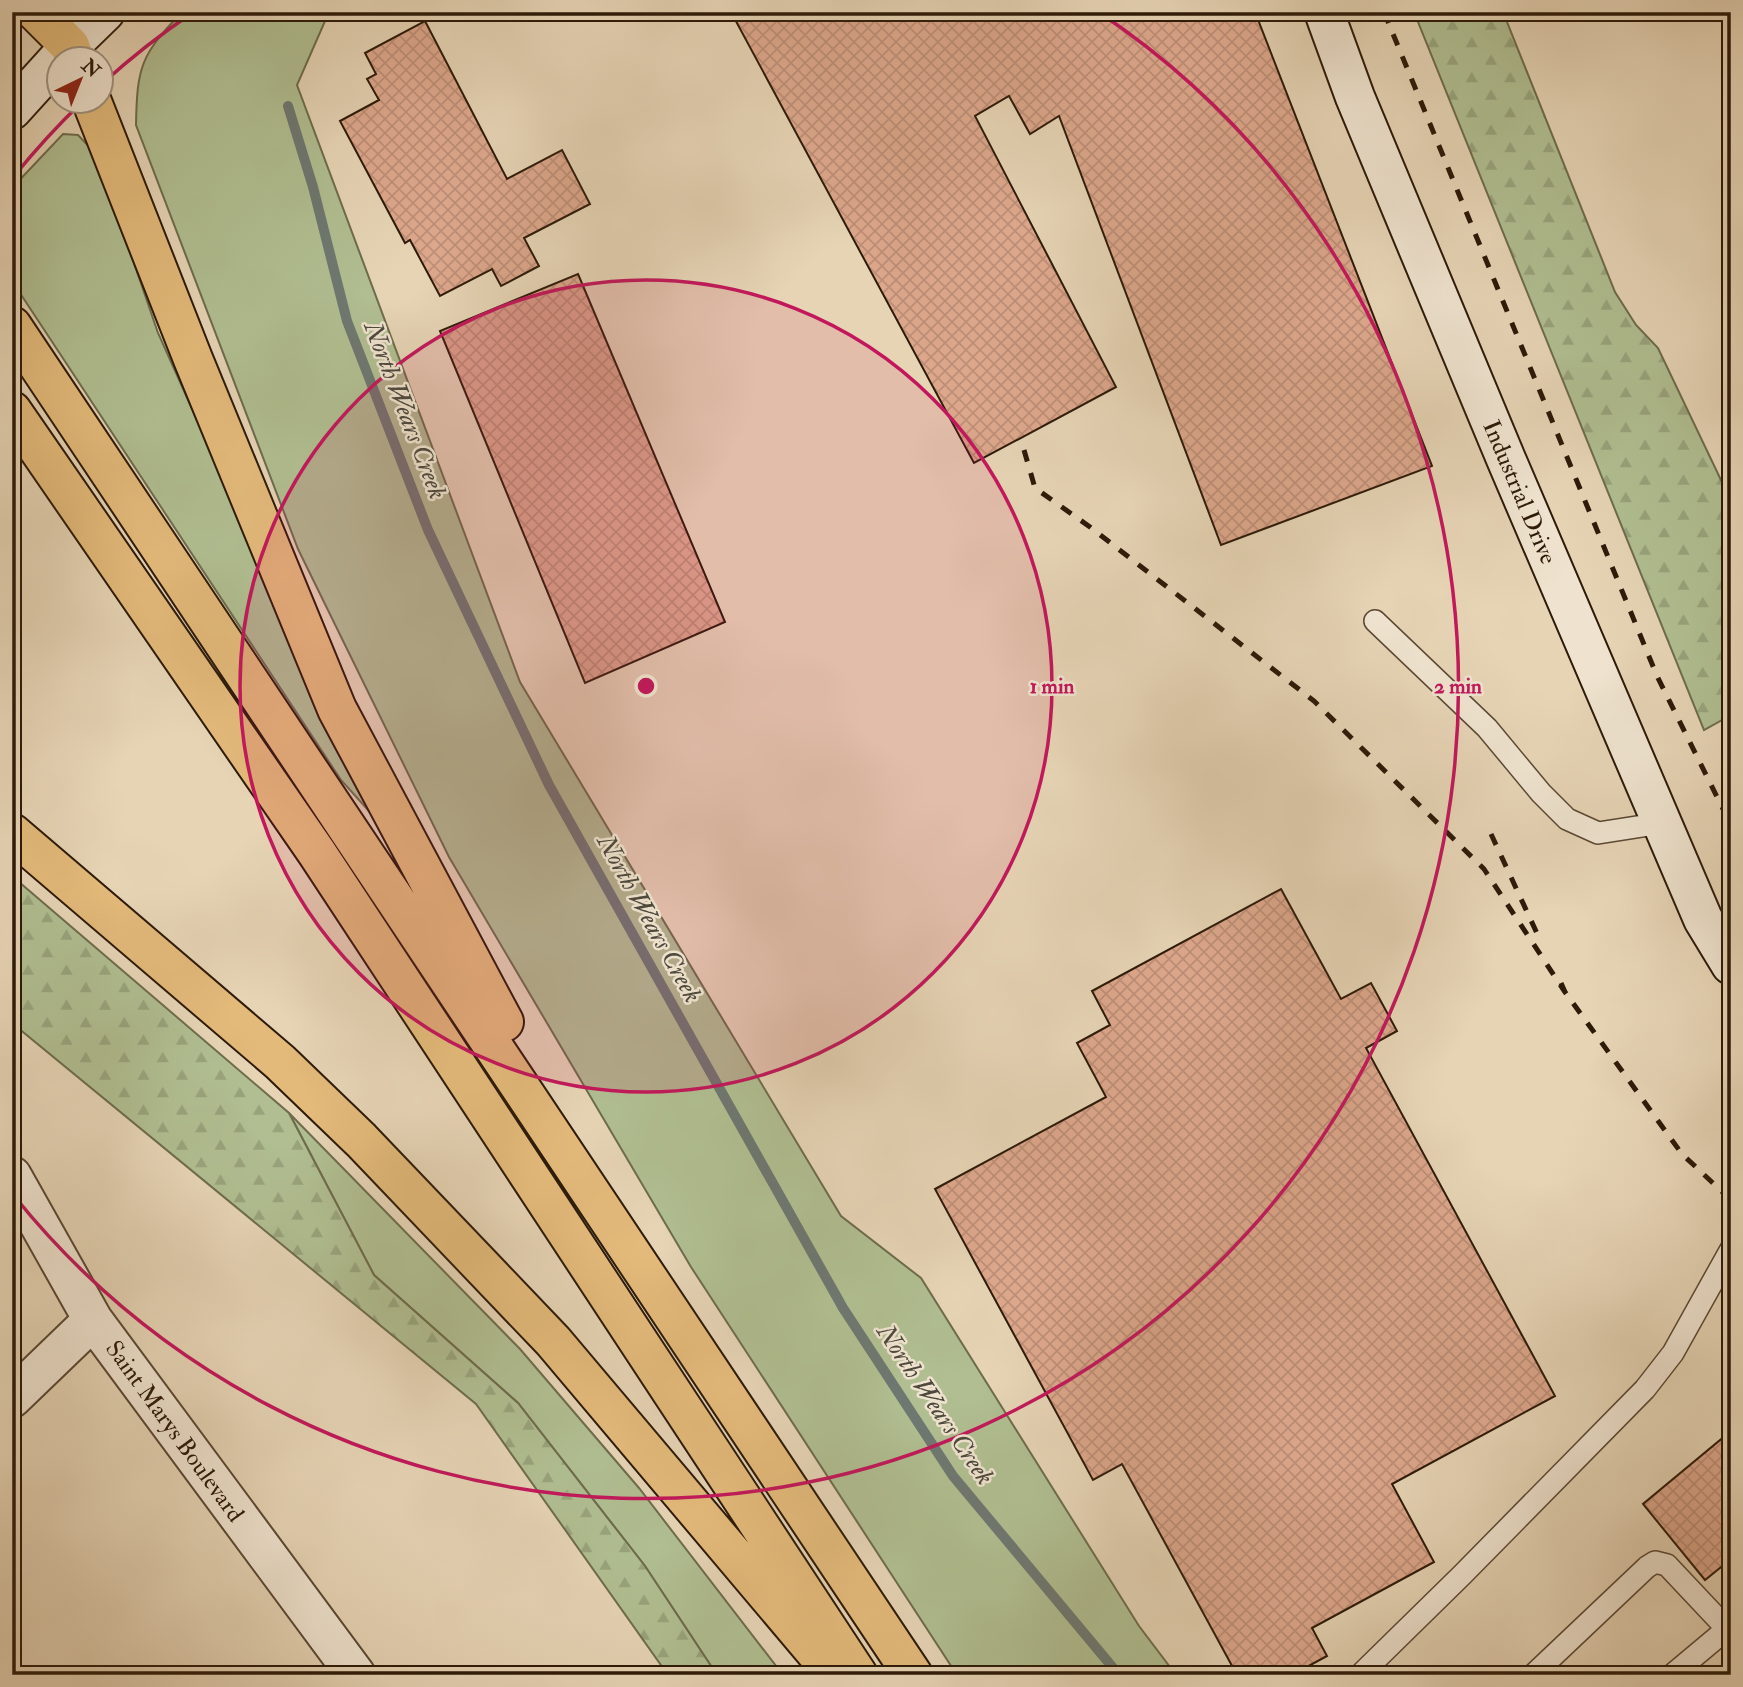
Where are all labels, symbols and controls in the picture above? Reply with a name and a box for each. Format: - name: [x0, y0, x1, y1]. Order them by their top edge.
- north arrow: [46, 46, 116, 116]
- text: N: [76, 53, 106, 84]
- water label: North Wears Creek: [356, 315, 454, 504]
- street label: Industrial Drive: [1475, 415, 1564, 569]
- text: 1 min: [1030, 673, 1074, 700]
- text: 2 min: [1434, 673, 1482, 700]
- centre of rings: [634, 674, 658, 698]
- water label: North Wears Creek: [589, 827, 709, 1008]
- water label: North Wears Creek: [868, 1316, 1001, 1491]
- street label: Saint Marys Boulevard: [98, 1334, 251, 1528]

